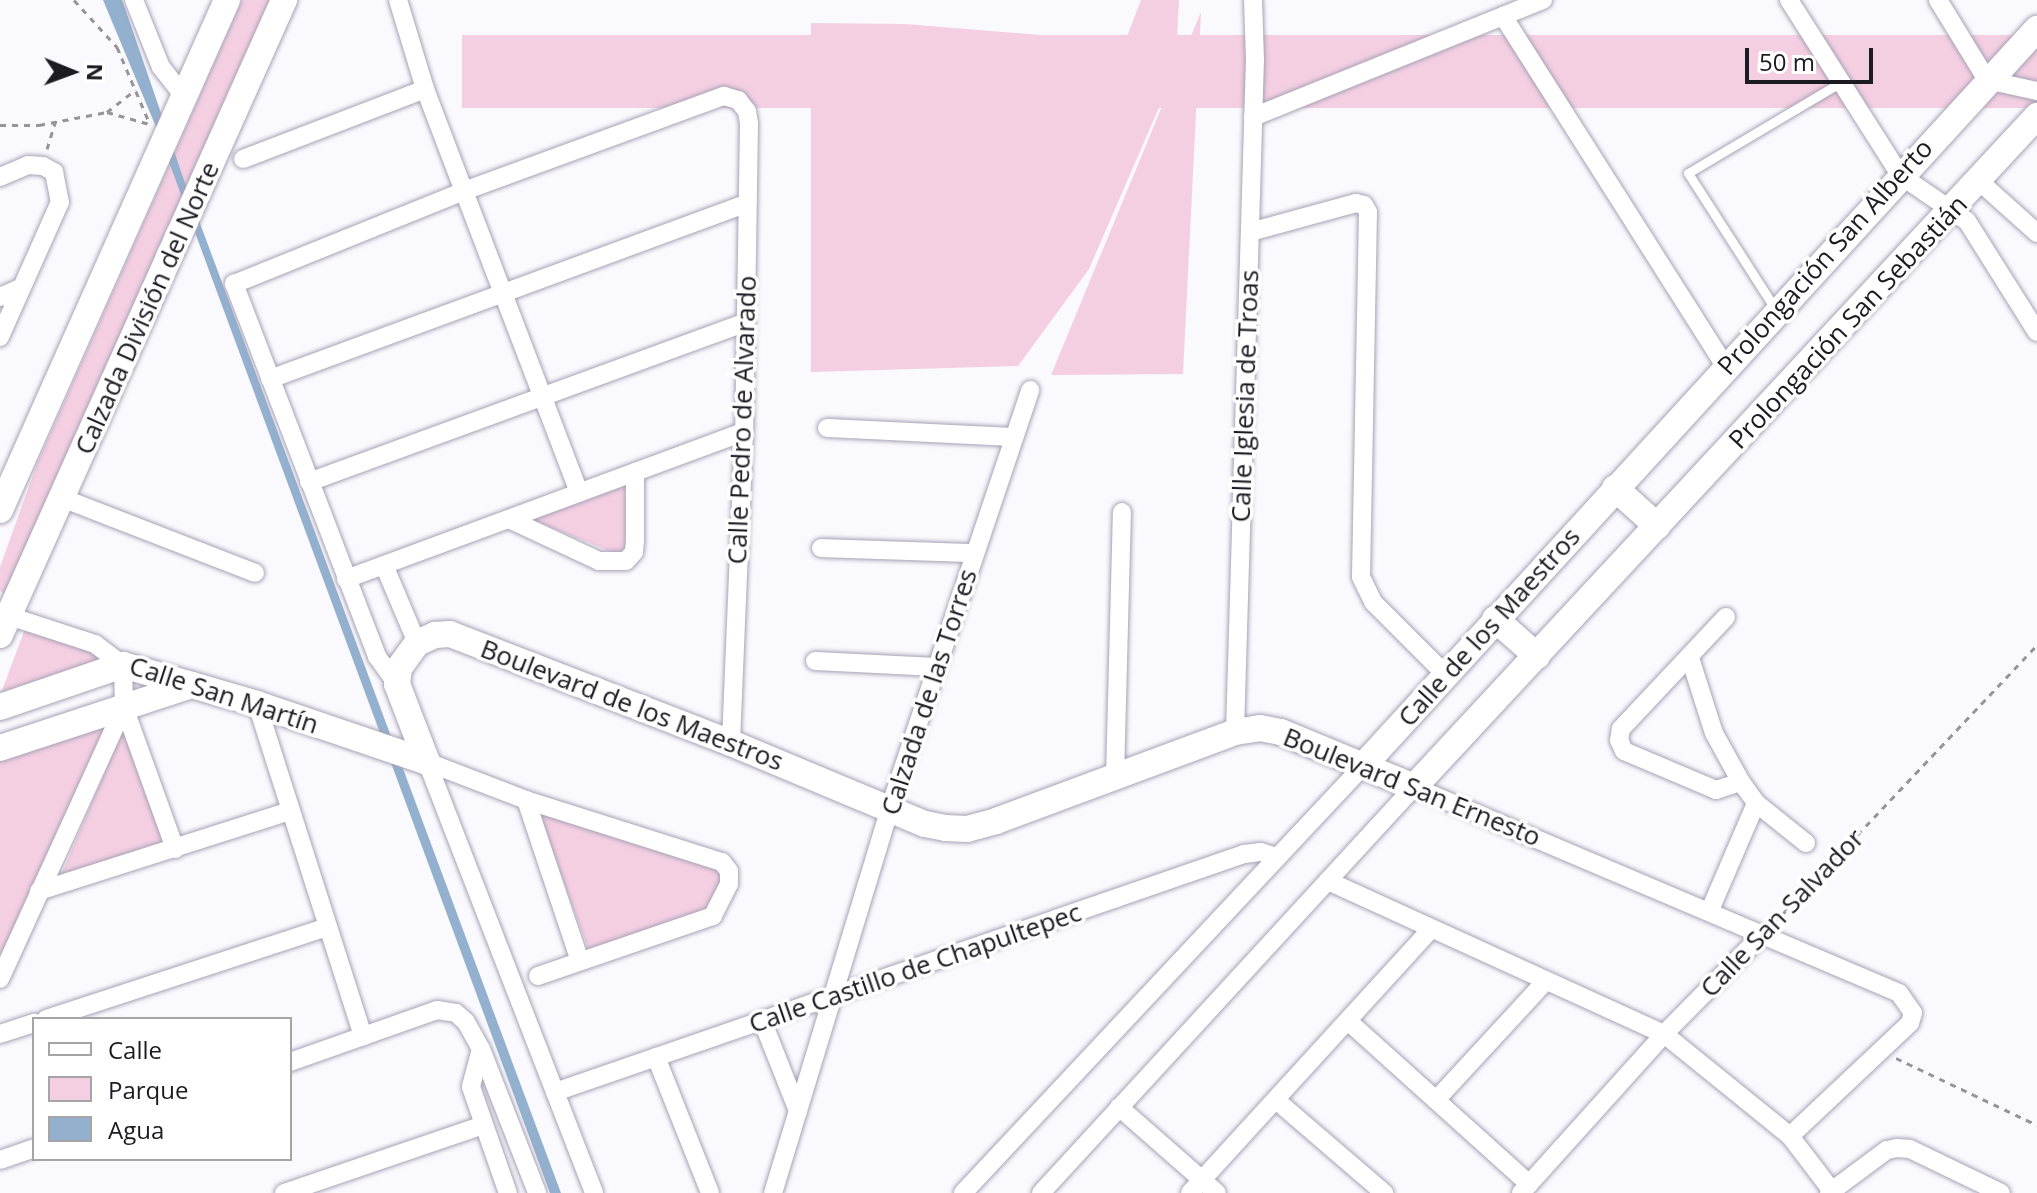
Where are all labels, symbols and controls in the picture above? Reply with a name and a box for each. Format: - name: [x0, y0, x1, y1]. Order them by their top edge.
- north arrow: [32, 32, 112, 112]
- scale bar: [1749, 32, 1877, 82]
- text: 50 m: [1759, 45, 1815, 78]
- text: N: [81, 63, 111, 82]
- street label: Prolongación San Alberto: [1711, 133, 1939, 381]
- street label: Calzada División del Norte: [68, 157, 226, 459]
- street label: Prolongación San Sebastián: [1722, 189, 1974, 455]
- street label: Calle Iglesia de Troas: [1225, 269, 1265, 523]
- street label: Calle Pedro de Alvarado: [721, 275, 763, 565]
- street label: Calle de los Maestros: [1392, 521, 1586, 733]
- street label: Calzada de las Torres: [874, 565, 984, 819]
- street label: Boulevard de los Maestros: [476, 633, 788, 777]
- street label: Calle San Martín: [126, 650, 322, 740]
- street label: Boulevard San Ernesto: [1279, 721, 1545, 853]
- street label: Calle San Salvador: [1694, 822, 1870, 1004]
- street label: Calle Castillo de Chapultepec: [745, 896, 1085, 1040]
- legend: [32, 1017, 292, 1161]
- text: Calle: [108, 1033, 162, 1066]
- text: Parque: [108, 1073, 188, 1106]
- text: Agua: [108, 1113, 164, 1146]

